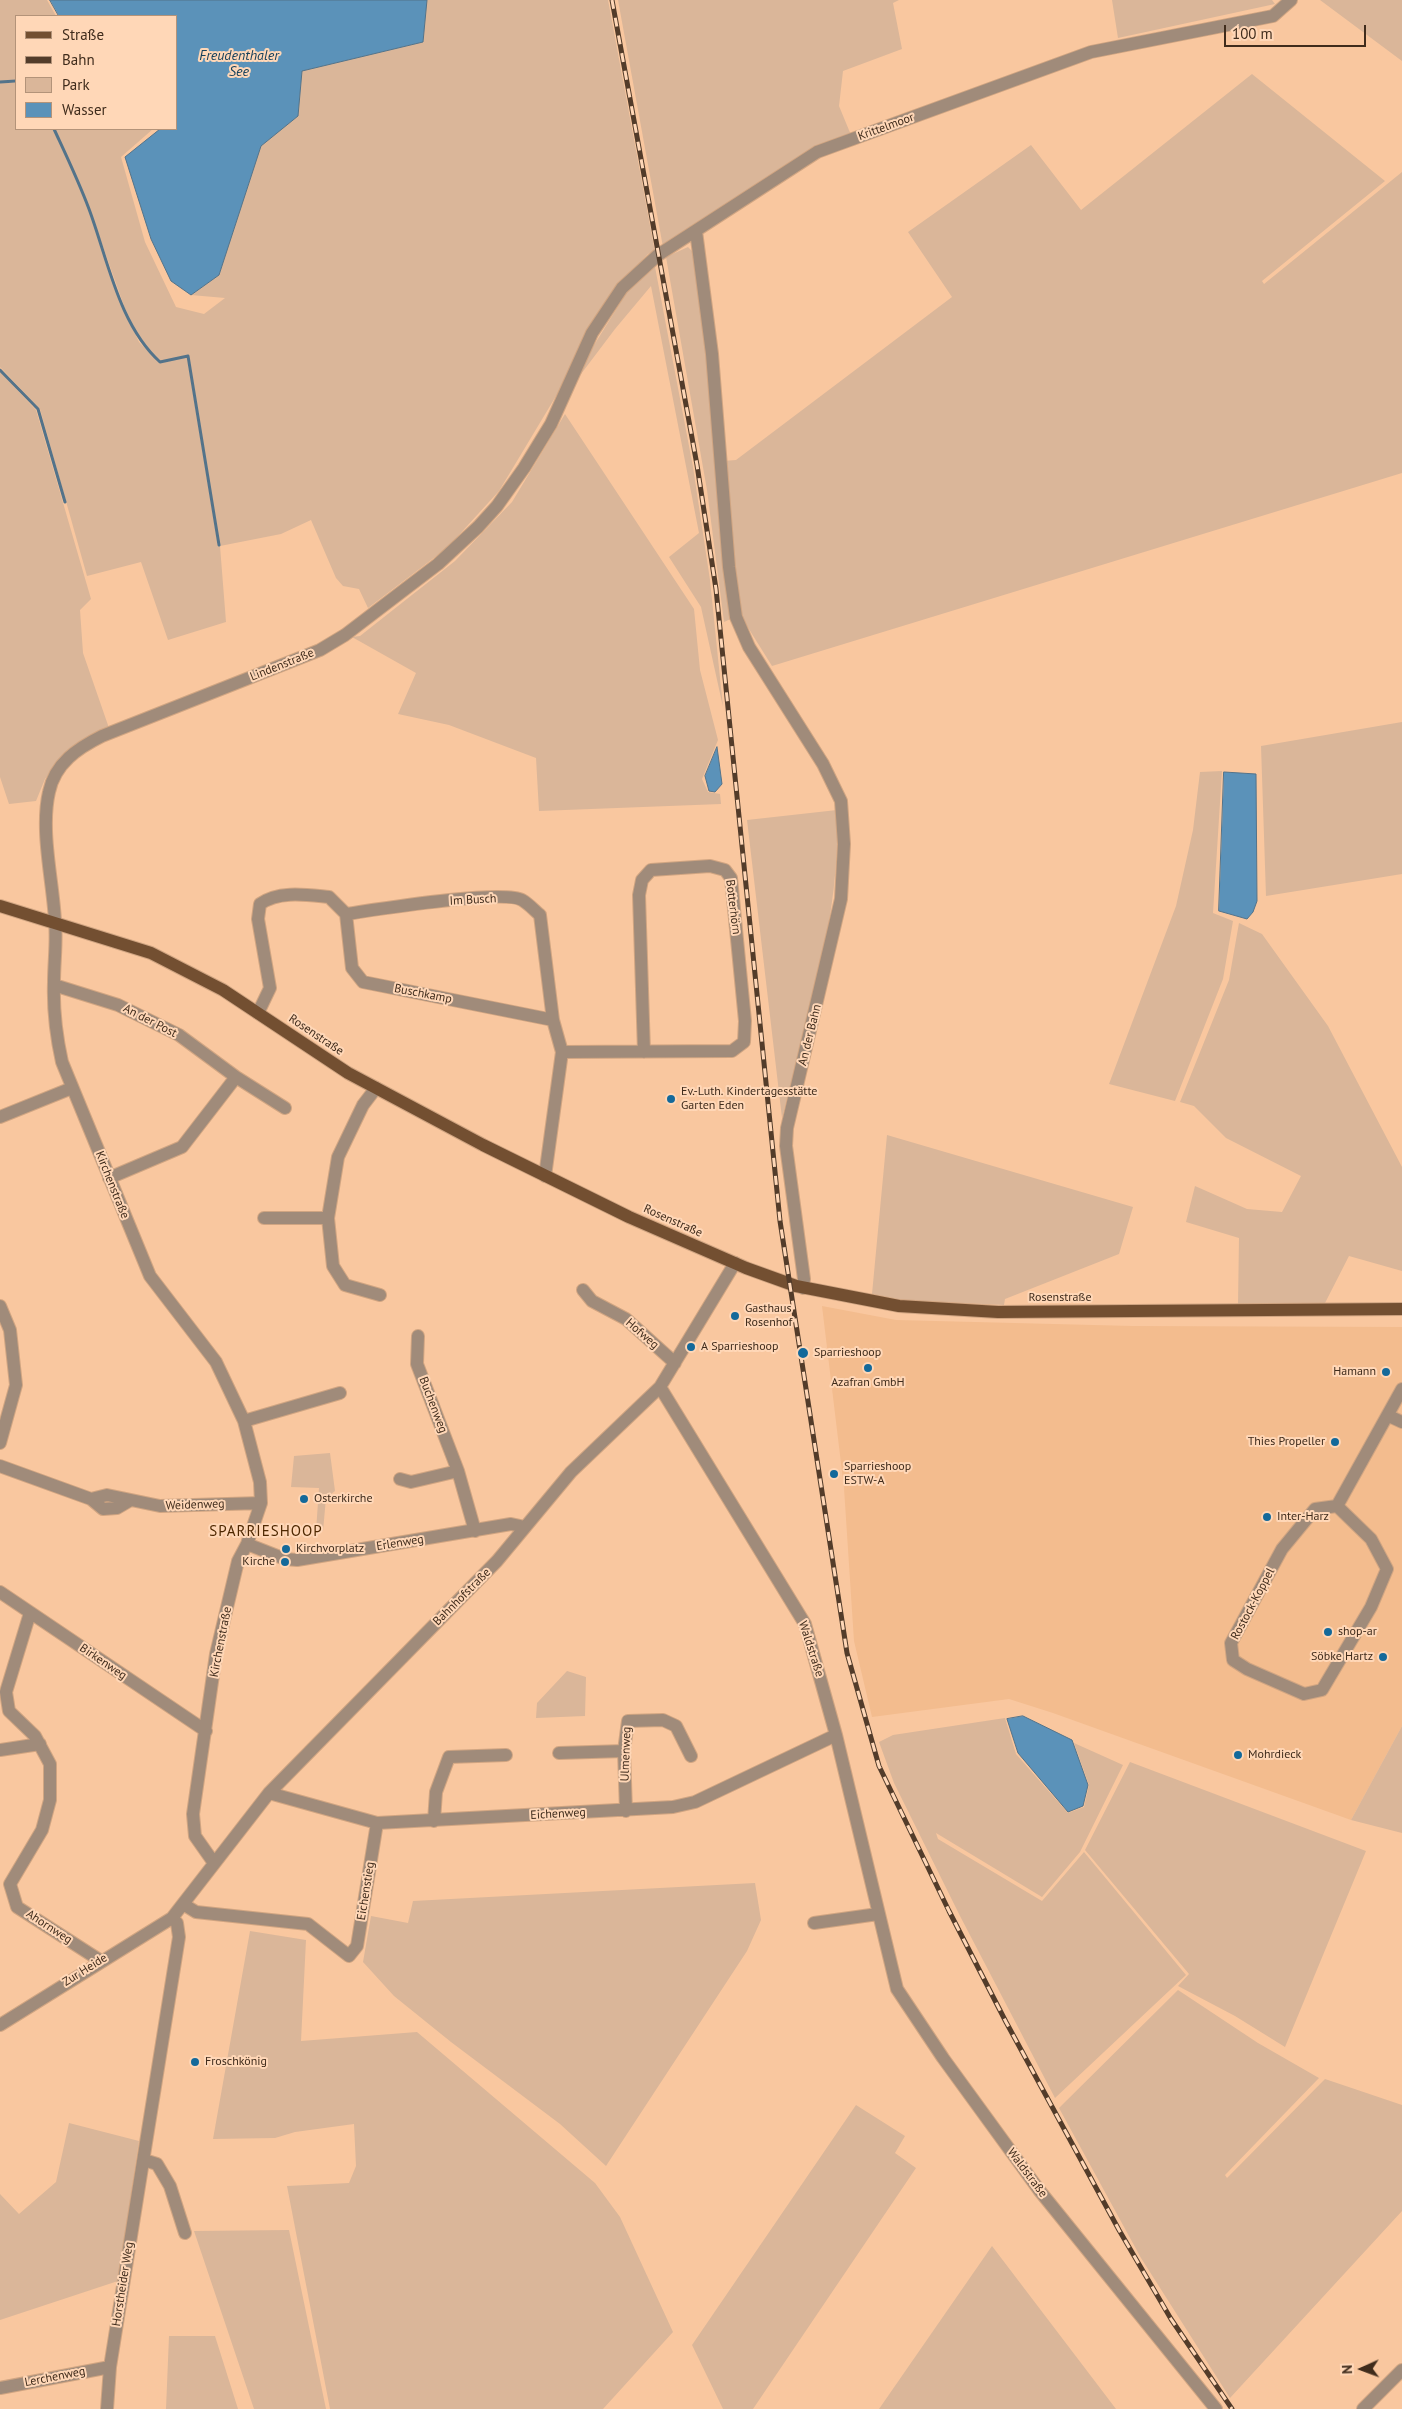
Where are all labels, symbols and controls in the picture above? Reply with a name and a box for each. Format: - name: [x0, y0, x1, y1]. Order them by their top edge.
- legend: [15, 15, 178, 130]
- scale bar: [1227, 15, 1370, 47]
- text: 100 m: [1232, 24, 1273, 43]
- text: Straße: [62, 25, 104, 44]
- water label: Freudenthaler See: [199, 48, 279, 80]
- text: Bahn: [62, 50, 95, 69]
- text: Park: [62, 75, 90, 94]
- text: Wasser: [62, 100, 107, 119]
- street label: Krittelmoor: [856, 110, 916, 144]
- street label: Lindenstraße: [248, 646, 316, 684]
- street label: Botterhörn: [722, 879, 744, 935]
- street label: Im Busch: [449, 892, 497, 908]
- street label: Buschkamp: [393, 981, 453, 1007]
- street label: An der Post: [121, 1001, 179, 1041]
- street label: An der Bahn: [795, 1003, 825, 1067]
- street label: Rosenstraße: [286, 1011, 346, 1059]
- place label: Ev.-Luth. Kindertagesstätte Garten Eden: [681, 1085, 817, 1113]
- marker: Ev.-Luth. Kindertagesstätte Garten Eden: [665, 1093, 677, 1105]
- street label: Kirchenstraße: [92, 1149, 132, 1221]
- street label: Rosenstraße: [641, 1202, 705, 1240]
- street label: Rosenstraße: [1028, 1291, 1092, 1305]
- place label: Gasthaus Rosenhof: [745, 1302, 792, 1330]
- marker: Gasthaus Rosenhof: [729, 1310, 741, 1322]
- street label: Hofweg: [622, 1316, 662, 1352]
- place label: A Sparrieshoop: [701, 1340, 778, 1354]
- marker: A Sparrieshoop: [685, 1341, 697, 1353]
- marker: Sparrieshoop: [796, 1346, 810, 1360]
- place label: Sparrieshoop: [814, 1346, 881, 1360]
- marker: Azafran GmbH: [862, 1362, 874, 1374]
- place label: Hamann: [1333, 1365, 1376, 1379]
- marker: Hamann: [1380, 1366, 1392, 1378]
- street label: Buchenweg: [416, 1375, 450, 1435]
- place label: Azafran GmbH: [831, 1376, 905, 1390]
- place label: Thies Propeller: [1248, 1435, 1325, 1449]
- marker: Thies Propeller: [1329, 1436, 1341, 1448]
- place label: Sparrieshoop ESTW-A: [844, 1460, 911, 1488]
- marker: Sparrieshoop ESTW-A: [828, 1468, 840, 1480]
- place label: Osterkirche: [314, 1492, 372, 1506]
- marker: Osterkirche: [298, 1493, 310, 1505]
- street label: Weidenweg: [165, 1497, 225, 1513]
- place label: Inter-Harz: [1277, 1510, 1329, 1524]
- marker: Inter-Harz: [1261, 1511, 1273, 1523]
- district label: SPARRIESHOOP: [208, 1523, 324, 1541]
- street label: Erlenweg: [375, 1532, 425, 1554]
- place label: Kirchvorplatz: [296, 1542, 364, 1556]
- marker: Kirchvorplatz: [280, 1543, 292, 1555]
- place label: Kirche: [242, 1555, 275, 1569]
- marker: Kirche: [279, 1556, 291, 1568]
- street label: Bahnhofstraße: [430, 1565, 494, 1629]
- street label: Rostock-Koppel: [1228, 1566, 1278, 1642]
- street label: Kirchenstraße: [207, 1605, 235, 1679]
- street label: Waldstraße: [795, 1619, 827, 1679]
- place label: shop-ar: [1338, 1625, 1377, 1639]
- marker: shop-ar: [1322, 1626, 1334, 1638]
- street label: Birkenweg: [77, 1641, 129, 1683]
- place label: Söbke Hartz: [1311, 1650, 1373, 1664]
- marker: Söbke Hartz: [1377, 1651, 1389, 1663]
- street label: Ulmenweg: [618, 1726, 634, 1782]
- place label: Mohrdieck: [1248, 1748, 1301, 1762]
- marker: Mohrdieck: [1232, 1749, 1244, 1761]
- street label: Eichenweg: [530, 1805, 586, 1823]
- street label: Eichenstieg: [354, 1861, 378, 1921]
- street label: Ahornweg: [23, 1907, 75, 1947]
- street label: Zur Heide: [60, 1951, 110, 1989]
- place label: Froschkönig: [205, 2055, 267, 2069]
- marker: Froschkönig: [189, 2056, 201, 2068]
- street label: Waldstraße: [1004, 2146, 1050, 2200]
- street label: Horstheider Weg: [109, 2241, 137, 2327]
- north arrow: [1337, 2344, 1387, 2394]
- street label: Lerchenweg: [23, 2364, 87, 2390]
- text: N: [1338, 2365, 1356, 2374]

